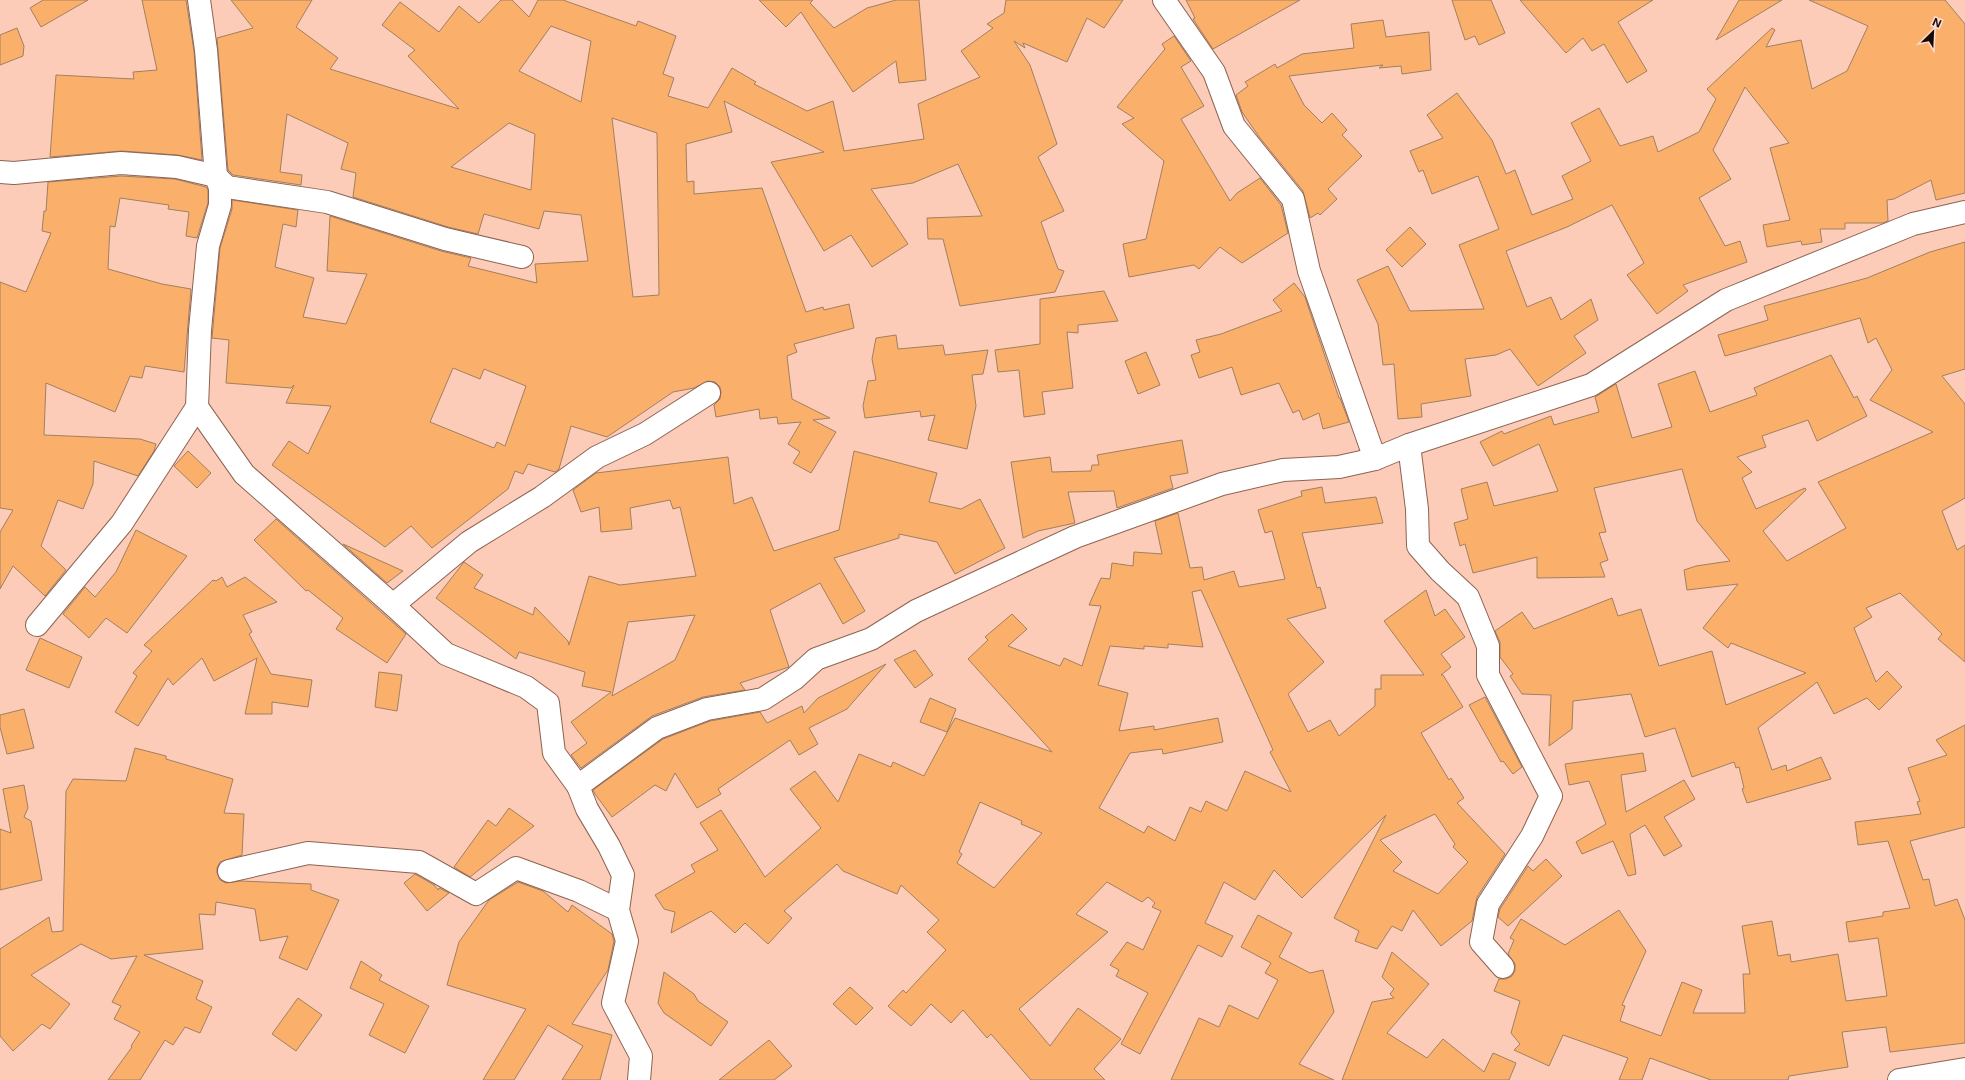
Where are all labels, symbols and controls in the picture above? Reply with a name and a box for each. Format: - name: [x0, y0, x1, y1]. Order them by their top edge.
- north arrow: [1913, 12, 1953, 52]
- text: N: [1930, 15, 1944, 31]

